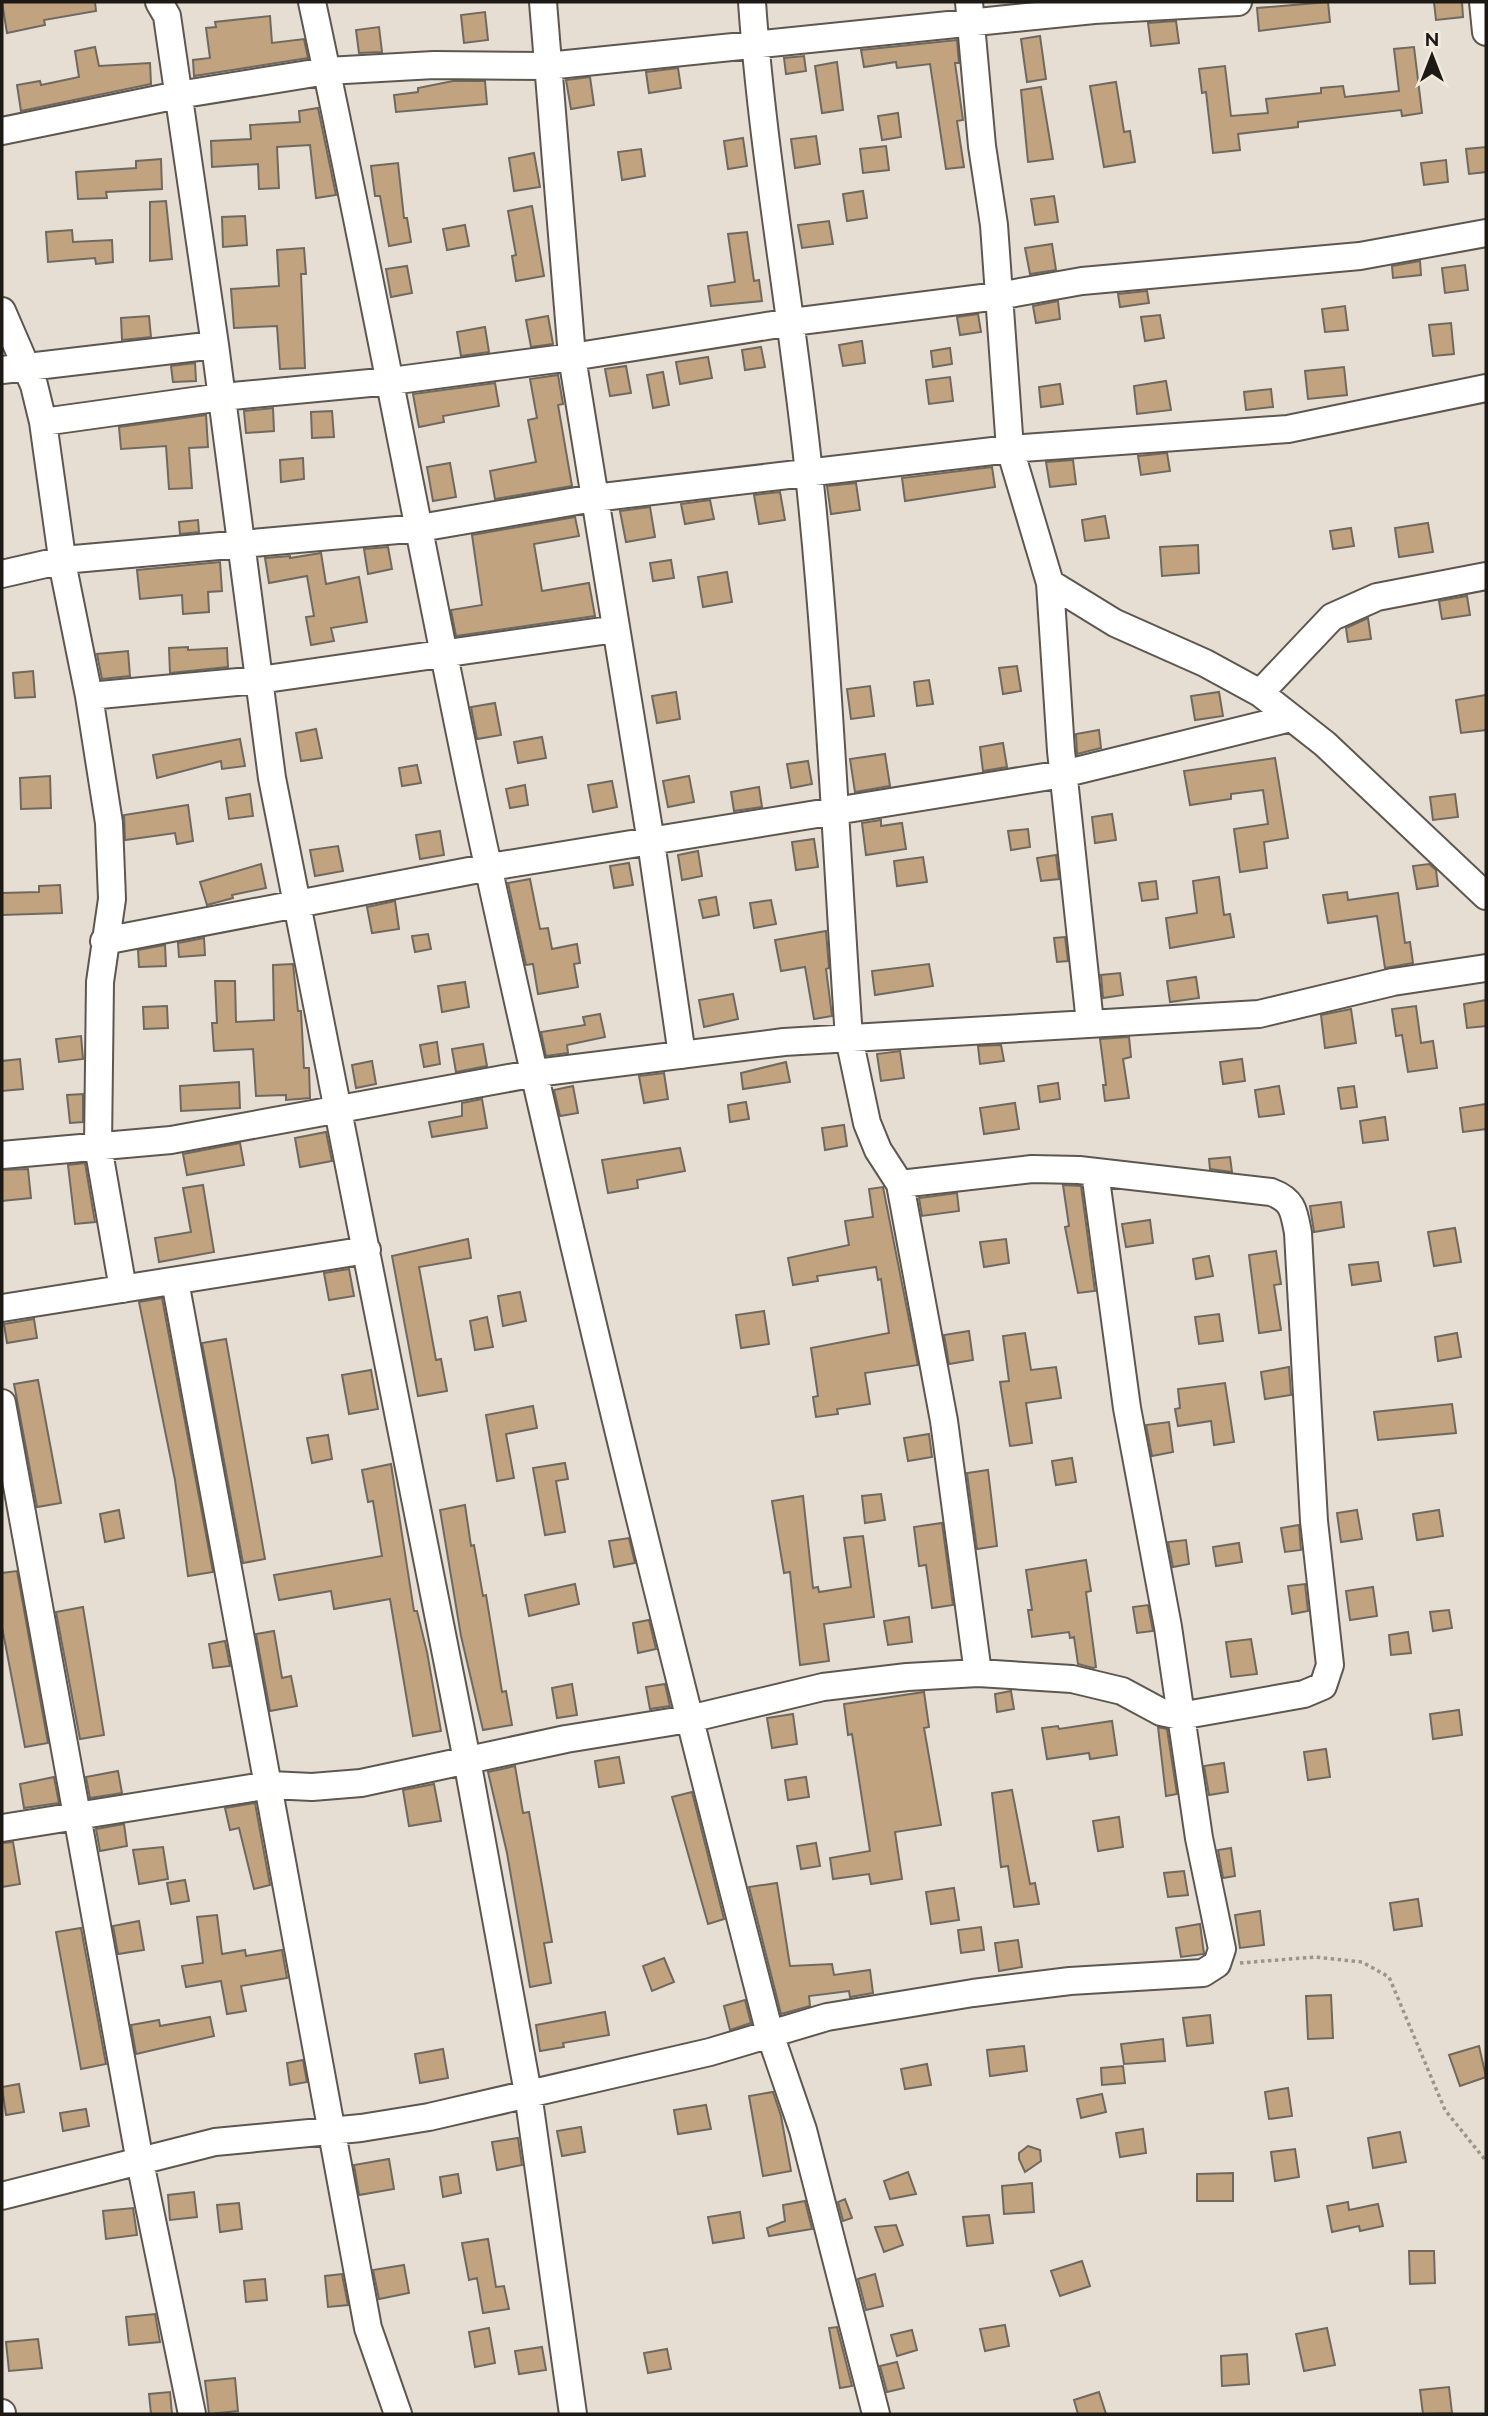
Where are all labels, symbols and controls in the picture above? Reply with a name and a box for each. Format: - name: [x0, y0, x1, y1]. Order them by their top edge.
- north arrow: [1397, 21, 1467, 91]
- text: N: [1425, 28, 1439, 50]

